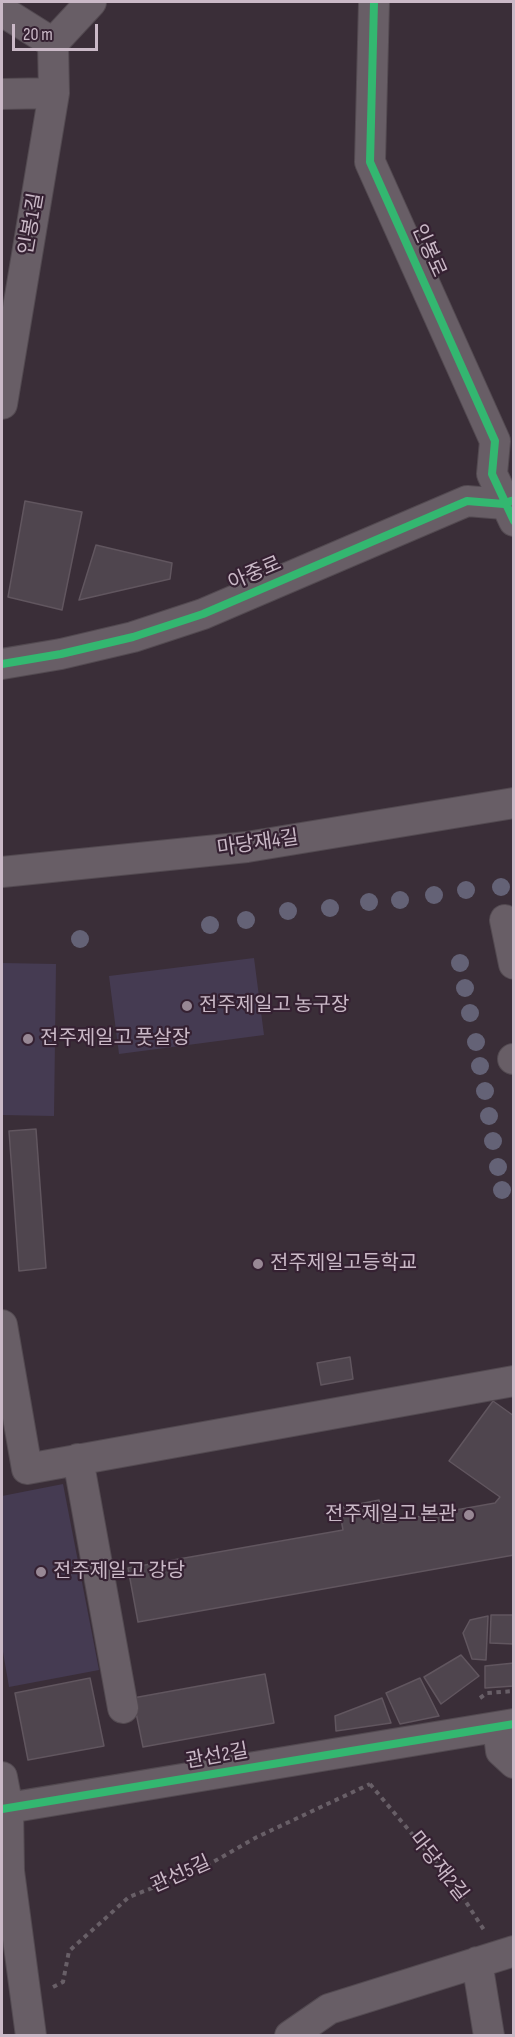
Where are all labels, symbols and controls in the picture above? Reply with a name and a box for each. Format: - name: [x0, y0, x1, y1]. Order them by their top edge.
- scale bar: [15, 12, 100, 50]
- text: 20 m: [23, 24, 53, 45]
- street label: 인봉1길: [15, 191, 49, 257]
- street label: 인봉로: [406, 221, 450, 281]
- street label: 아중로: [225, 552, 285, 596]
- street label: 마당재4길: [216, 826, 300, 862]
- place label: 전주제일고 농구장: [199, 994, 349, 1018]
- marker: 전주제일고 농구장: [180, 999, 194, 1013]
- place label: 전주제일고 풋살장: [40, 1027, 190, 1051]
- marker: 전주제일고 풋살장: [21, 1032, 35, 1046]
- place label: 전주제일고등학교: [270, 1252, 417, 1276]
- marker: 전주제일고등학교: [251, 1257, 265, 1271]
- place label: 전주제일고 본관: [325, 1503, 457, 1527]
- marker: 전주제일고 본관: [462, 1508, 476, 1522]
- place label: 전주제일고 강당: [53, 1560, 185, 1584]
- marker: 전주제일고 강당: [34, 1565, 48, 1579]
- street label: 관선2길: [184, 1740, 250, 1774]
- street label: 마당재2길: [403, 1827, 473, 1907]
- street label: 관선5길: [147, 1851, 215, 1899]

